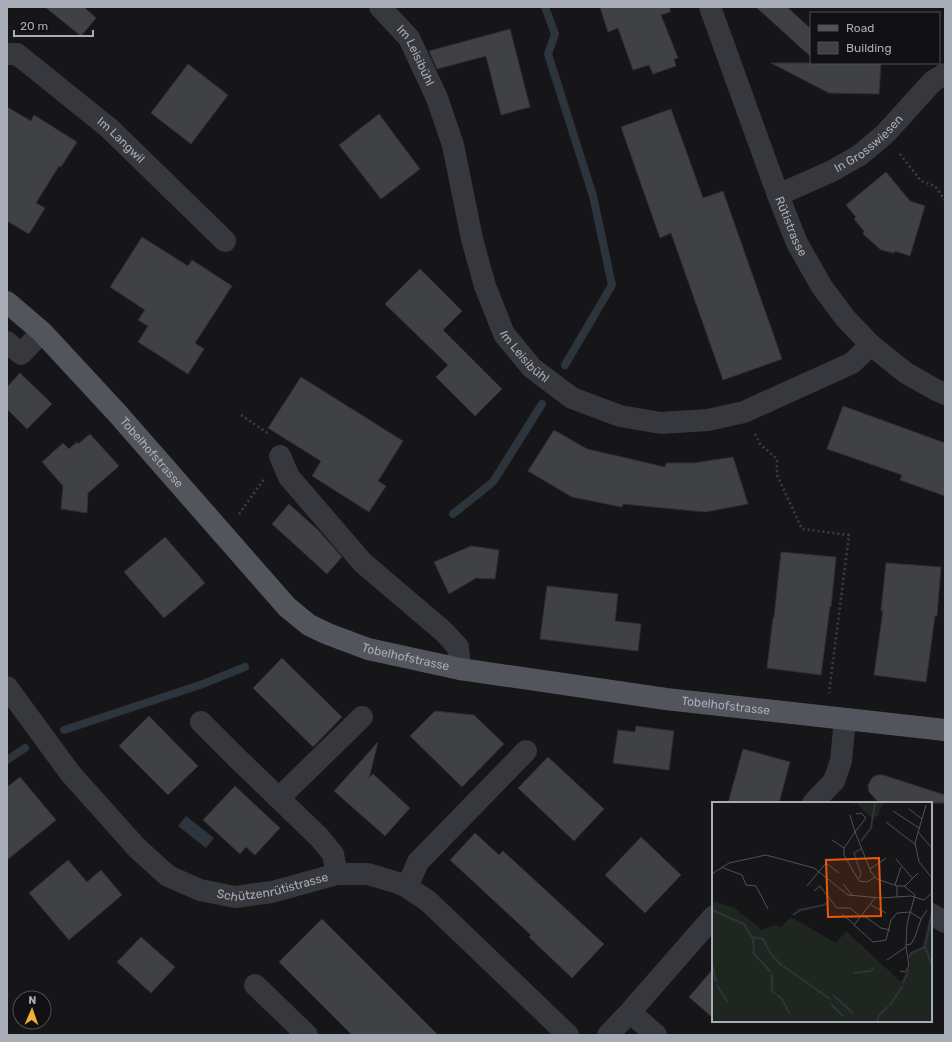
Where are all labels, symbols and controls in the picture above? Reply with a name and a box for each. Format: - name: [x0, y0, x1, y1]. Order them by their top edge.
- scale bar: [14, 12, 93, 38]
- legend: [810, 12, 940, 64]
- text: 20 m: [20, 19, 48, 33]
- text: Road: [846, 21, 874, 35]
- street label: Im Leisibühl: [394, 22, 437, 88]
- text: Building: [846, 41, 892, 55]
- street label: In Grosswiesen: [832, 112, 906, 175]
- street label: Im Langwil: [94, 114, 148, 166]
- street label: Rütistrasse: [772, 195, 810, 259]
- street label: Im Leisibühl: [496, 329, 552, 386]
- street label: Tobelhofstrasse: [117, 414, 186, 491]
- street label: Tobelhofstrasse: [360, 640, 451, 674]
- street label: Tobelhofstrasse: [681, 694, 771, 718]
- inset map: [712, 802, 932, 1022]
- street label: Schützenrütistrasse: [216, 870, 330, 904]
- north arrow: [12, 990, 52, 1030]
- text: N: [28, 994, 37, 1007]

